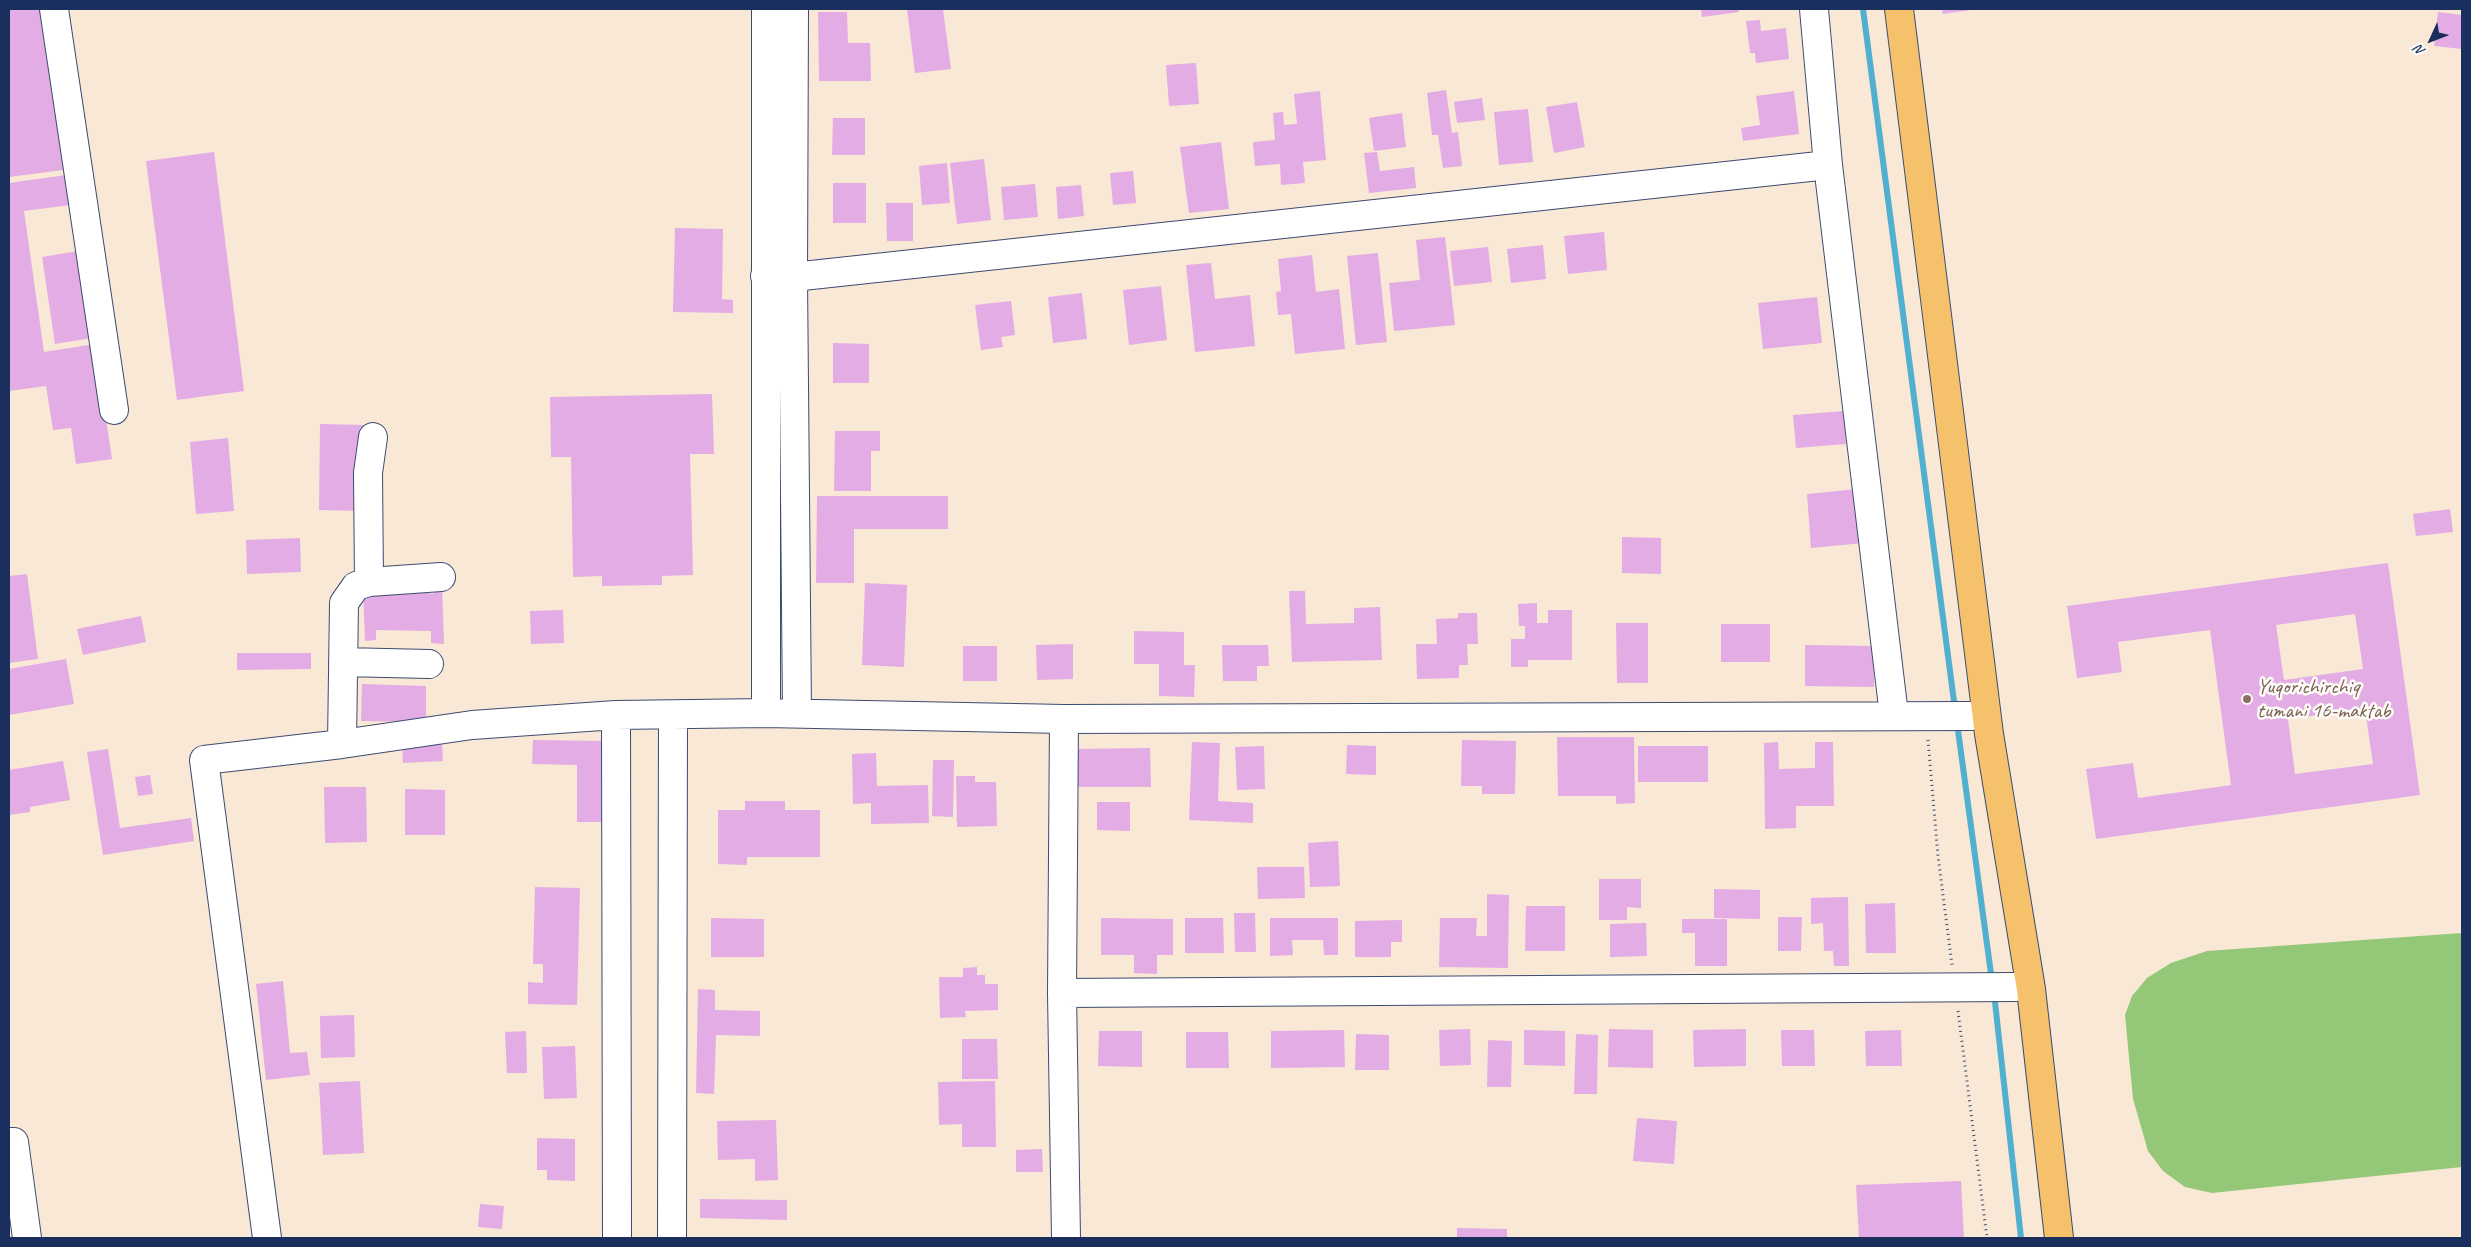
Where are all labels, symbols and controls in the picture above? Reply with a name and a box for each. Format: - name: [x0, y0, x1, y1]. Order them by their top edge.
- north arrow: [2406, 15, 2456, 65]
- text: N: [2410, 42, 2429, 60]
- place label: Yuqorichirchiq tumani 16-maktab: [2257, 674, 2390, 724]
- marker: Yuqorichirchiq tumani 16-maktab: [2241, 693, 2253, 705]

